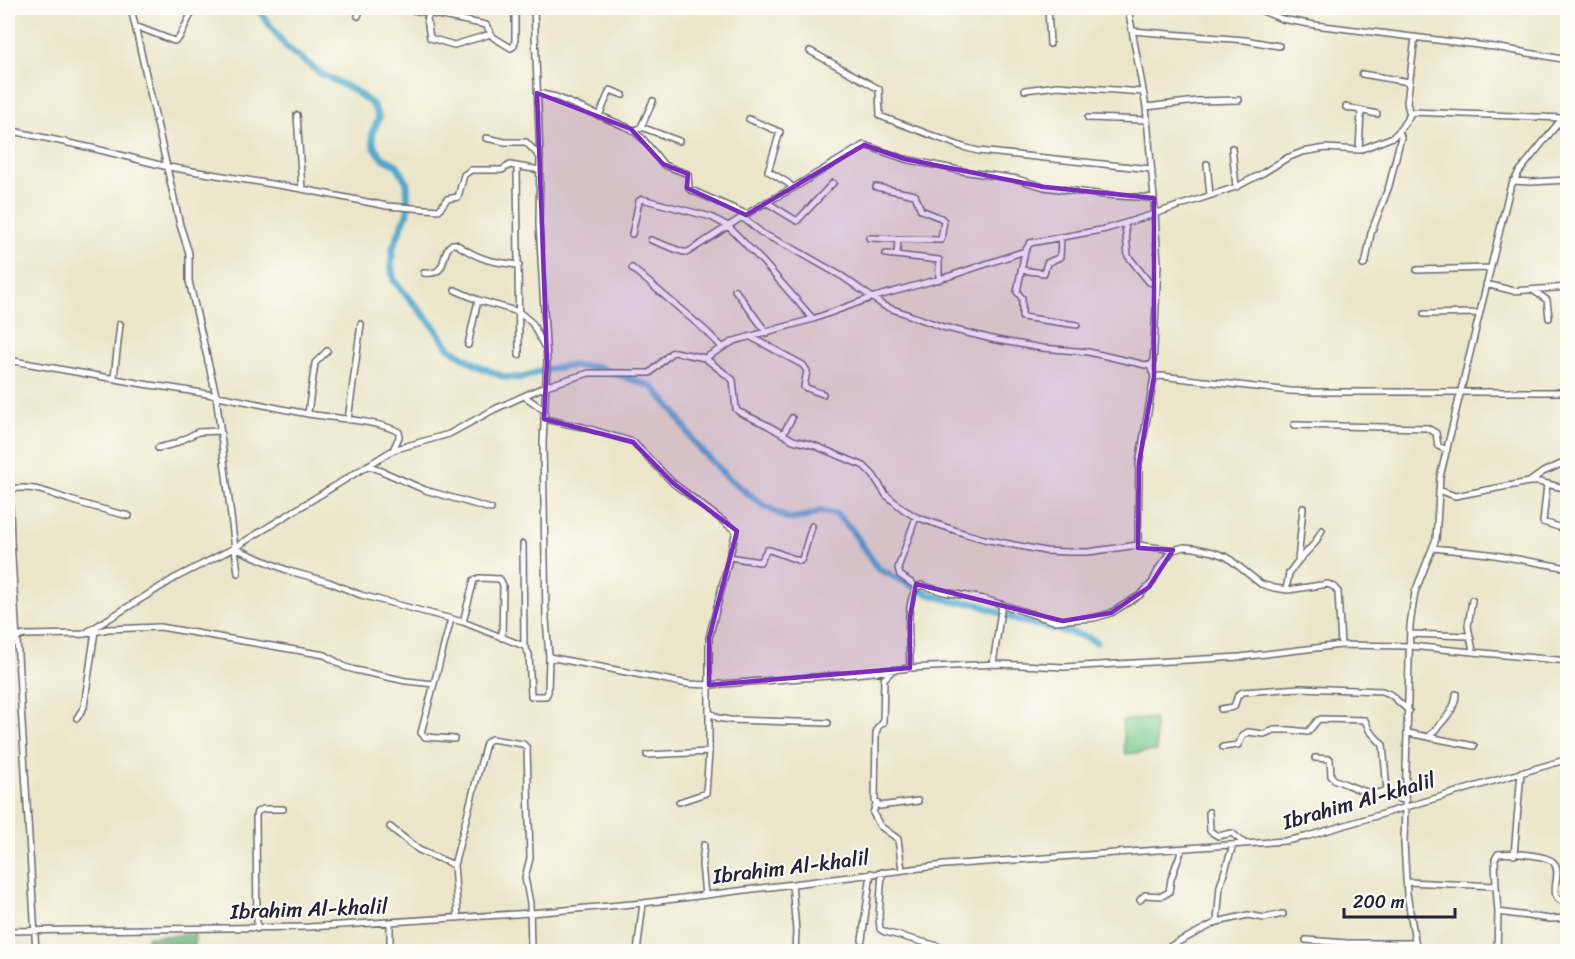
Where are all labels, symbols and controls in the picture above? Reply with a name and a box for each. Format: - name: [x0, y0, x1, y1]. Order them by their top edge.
- street label: Ibrahim Al-khalil: [1277, 761, 1441, 841]
- street label: Ibrahim Al-khalil: [710, 838, 872, 896]
- scale bar: [1344, 881, 1455, 919]
- text: 200 m: [1353, 886, 1405, 918]
- street label: Ibrahim Al-khalil: [229, 887, 389, 931]

